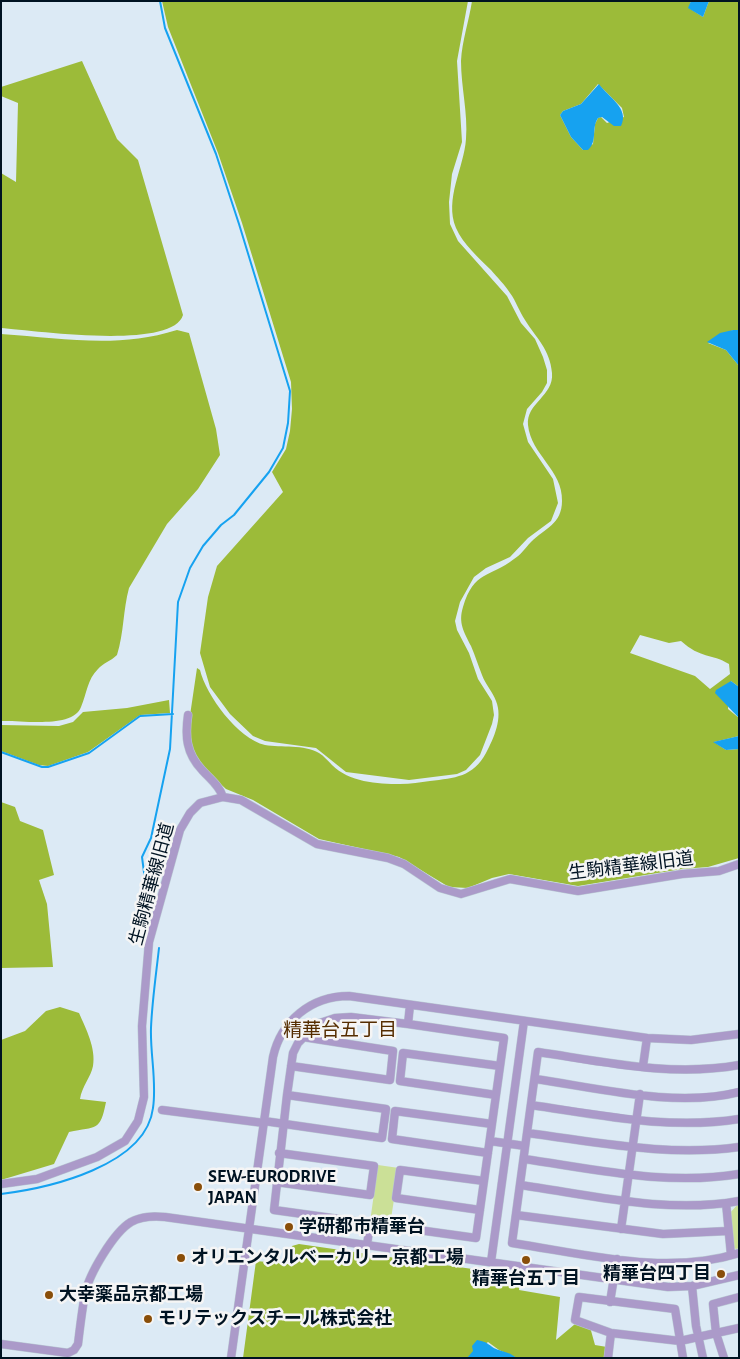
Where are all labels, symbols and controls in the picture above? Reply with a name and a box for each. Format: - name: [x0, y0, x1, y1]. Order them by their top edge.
- street label: 生駒精華線旧道: [125, 820, 179, 948]
- street label: 生駒精華線旧道: [567, 848, 695, 884]
- district label: 精華台五丁目: [283, 1019, 397, 1041]
- place label: SEW-EURODRIVE JAPAN: [208, 1166, 336, 1208]
- marker: SEW-EURODRIVE JAPAN: [192, 1181, 204, 1193]
- place label: 学研都市精華台: [299, 1216, 425, 1238]
- marker: 学研都市精華台: [283, 1221, 295, 1233]
- place label: オリエンタルベーカリー 京都工場: [191, 1247, 464, 1269]
- marker: オリエンタルベーカリー 京都工場: [175, 1252, 187, 1264]
- marker: 精華台五丁目: [520, 1254, 532, 1266]
- place label: 精華台四丁目: [603, 1263, 711, 1285]
- place label: 精華台五丁目: [472, 1268, 580, 1290]
- marker: 精華台四丁目: [715, 1268, 727, 1280]
- place label: 大幸薬品京都工場: [59, 1284, 203, 1306]
- marker: 大幸薬品京都工場: [43, 1289, 55, 1301]
- place label: モリテックスチール株式会社: [158, 1308, 392, 1330]
- marker: モリテックスチール株式会社: [142, 1313, 154, 1325]

